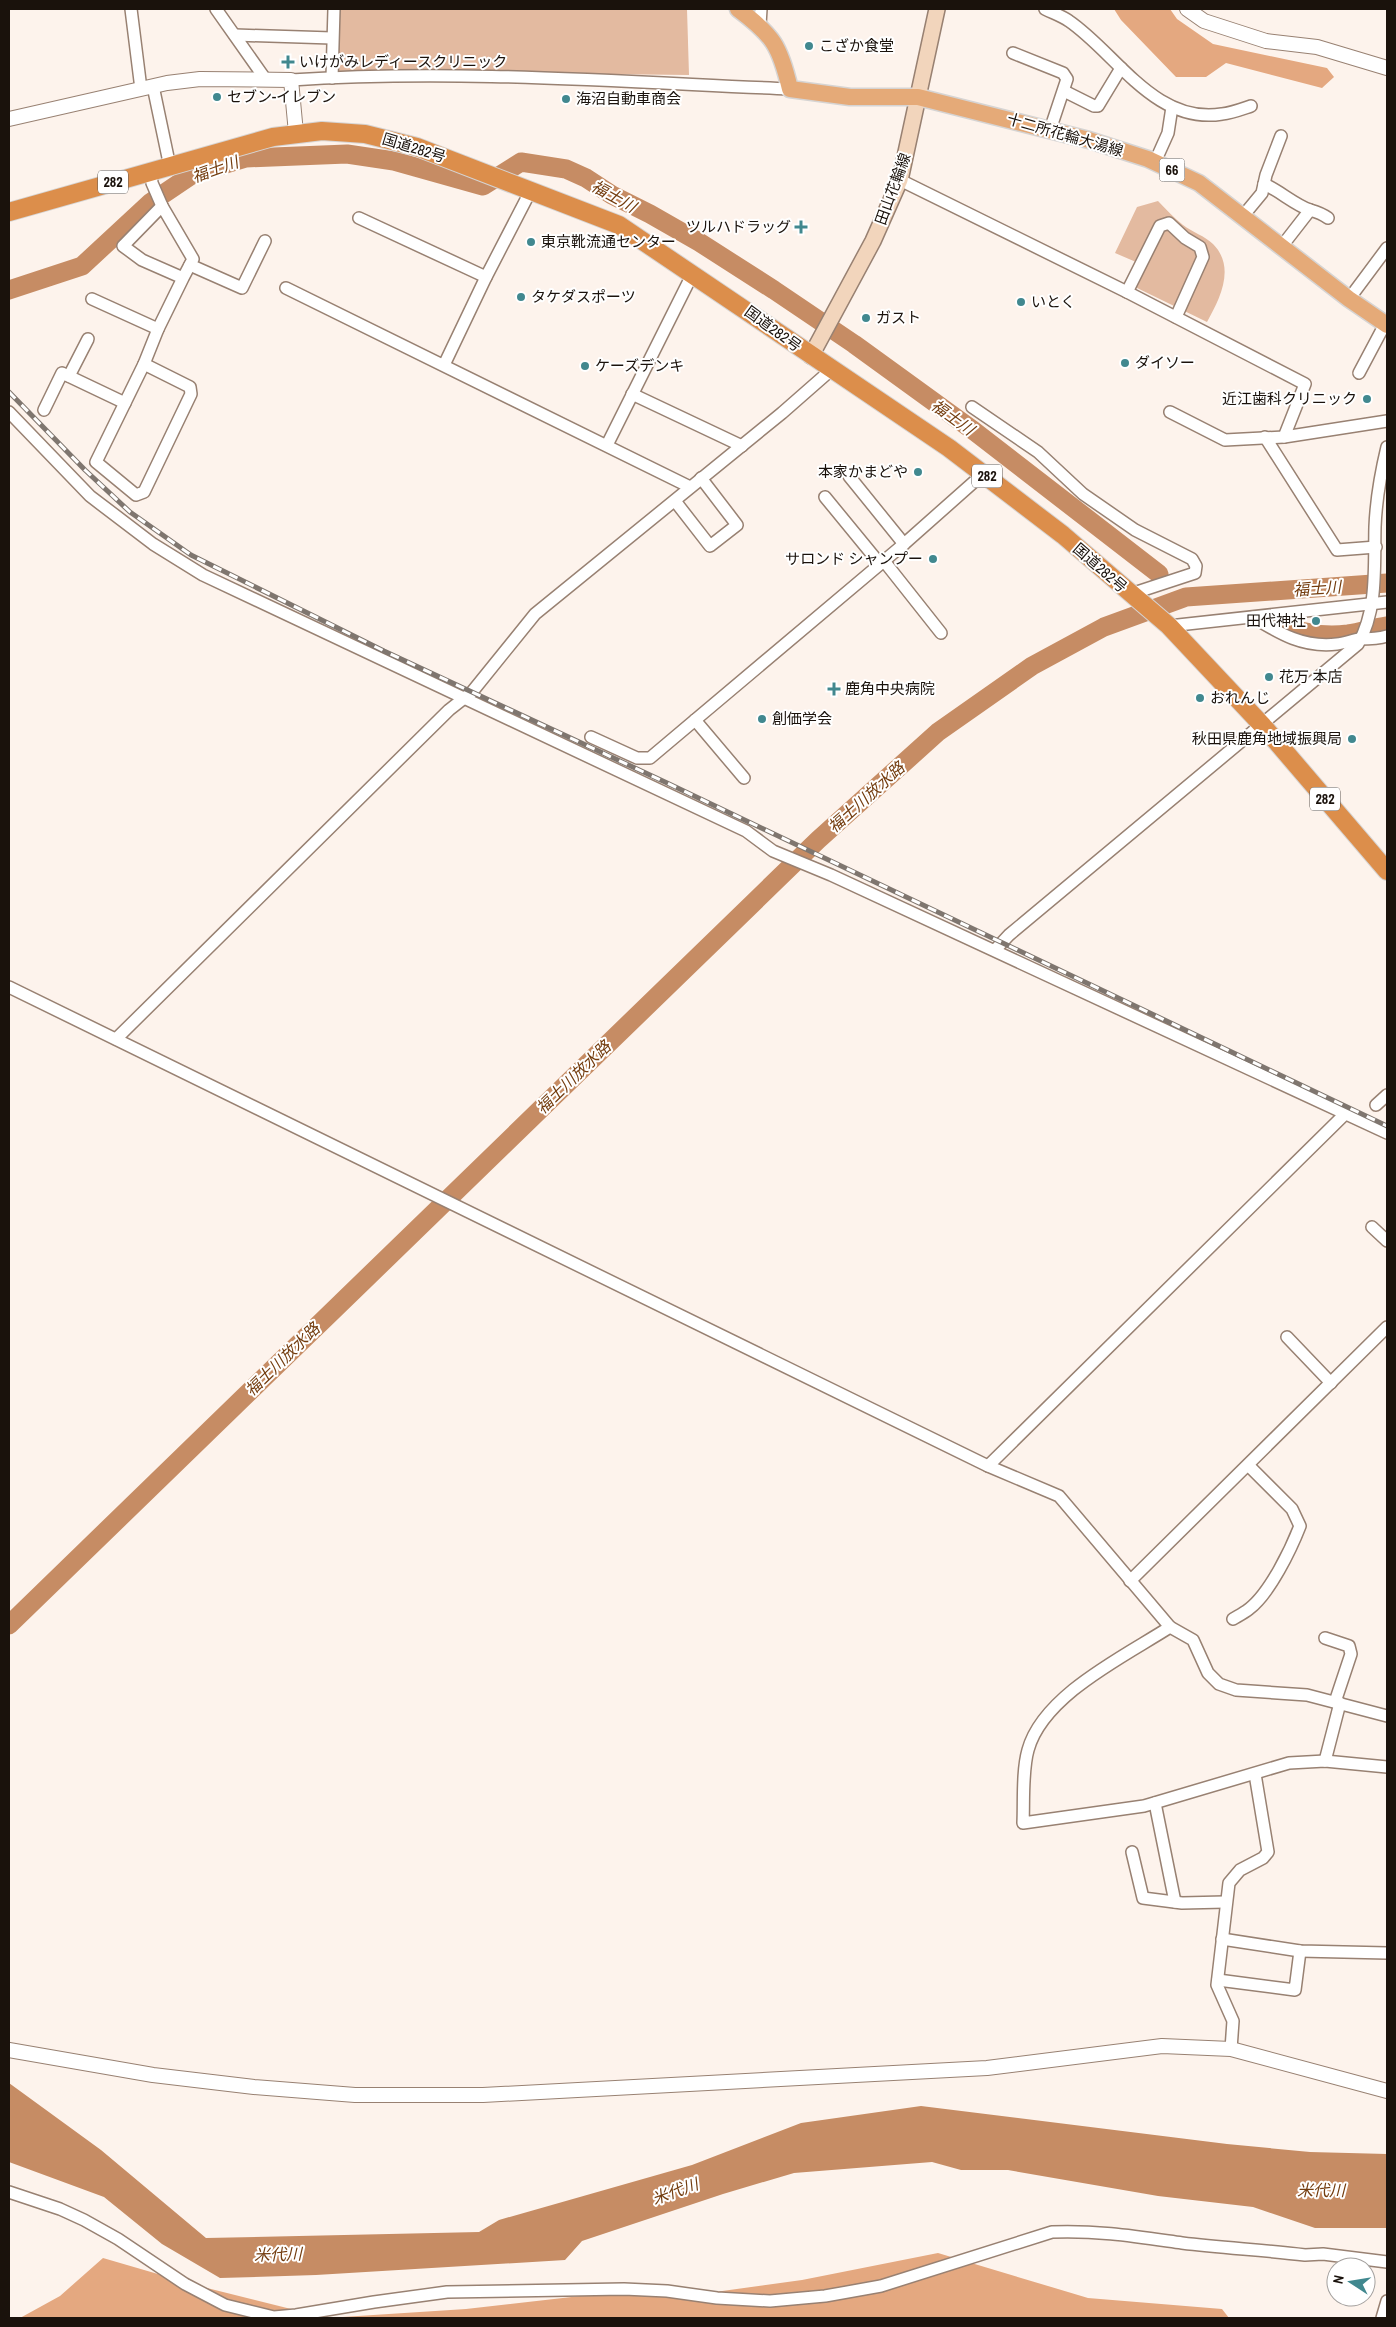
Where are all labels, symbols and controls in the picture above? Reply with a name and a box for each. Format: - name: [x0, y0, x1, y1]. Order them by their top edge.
- place label: こざか食堂: [819, 35, 894, 56]
- marker: こざか食堂: [803, 40, 815, 52]
- place label: いけがみレディースクリニック: [299, 51, 507, 72]
- marker: いけがみレディースクリニック: [281, 55, 295, 69]
- place label: セブン-イレブン: [227, 86, 336, 107]
- place label: 海沼自動車商会: [576, 88, 681, 109]
- marker: セブン-イレブン: [211, 91, 223, 103]
- marker: 海沼自動車商会: [560, 93, 572, 105]
- street label: 十二所花輪大湯線: [1005, 108, 1126, 161]
- street label: 国道282号: [380, 128, 449, 167]
- water label: 福士川: [189, 150, 243, 188]
- street label: 田山花輪線: [870, 150, 915, 228]
- road number: 66: [1160, 158, 1184, 182]
- road number: 282: [98, 170, 128, 193]
- water label: 福士川: [588, 175, 642, 218]
- place label: ツルハドラッグ: [686, 216, 791, 237]
- marker: ツルハドラッグ: [795, 221, 807, 233]
- place label: 東京靴流通センター: [541, 231, 676, 252]
- marker: 東京靴流通センター: [525, 236, 537, 248]
- place label: タケダスポーツ: [531, 286, 636, 307]
- marker: タケダスポーツ: [515, 291, 527, 303]
- place label: いとく: [1031, 291, 1076, 312]
- marker: いとく: [1015, 296, 1027, 308]
- street label: 国道282号: [741, 301, 806, 356]
- place label: ガスト: [876, 307, 921, 328]
- marker: ガスト: [860, 312, 872, 324]
- place label: ダイソー: [1135, 352, 1195, 373]
- place label: ケーズデンキ: [595, 355, 684, 376]
- marker: ダイソー: [1119, 357, 1131, 369]
- marker: ケーズデンキ: [579, 360, 591, 372]
- place label: 近江歯科クリニック: [1222, 388, 1357, 409]
- marker: 近江歯科クリニック: [1361, 393, 1373, 405]
- water label: 福士川: [927, 394, 980, 441]
- place label: 本家かまどや: [818, 461, 908, 482]
- road number: 282: [972, 464, 1002, 488]
- marker: 本家かまどや: [912, 466, 924, 478]
- street label: 国道282号: [1069, 538, 1132, 597]
- place label: サロンド シャンプー: [785, 548, 923, 569]
- marker: サロンド シャンプー: [927, 553, 939, 565]
- water label: 福士川: [1292, 575, 1344, 601]
- place label: 田代神社: [1246, 610, 1306, 631]
- marker: 田代神社: [1310, 615, 1322, 627]
- place label: 花万 本店: [1279, 666, 1342, 687]
- marker: 花万 本店: [1263, 671, 1275, 683]
- place label: 鹿角中央病院: [845, 678, 935, 699]
- marker: 鹿角中央病院: [827, 682, 841, 696]
- place label: おれんじ: [1210, 687, 1270, 708]
- marker: おれんじ: [1194, 692, 1206, 704]
- place label: 創価学会: [772, 708, 832, 729]
- marker: 創価学会: [756, 713, 768, 725]
- place label: 秋田県鹿角地域振興局: [1192, 728, 1342, 749]
- marker: 秋田県鹿角地域振興局: [1346, 733, 1358, 745]
- water label: 福士川放水路: [823, 755, 911, 837]
- road number: 282: [1310, 788, 1340, 811]
- water label: 福士川放水路: [531, 1034, 617, 1118]
- water label: 福士川放水路: [240, 1316, 326, 1400]
- water label: 米代川: [649, 2172, 703, 2210]
- water label: 米代川: [1297, 2179, 1347, 2201]
- water label: 米代川: [254, 2243, 304, 2265]
- north arrow: [1326, 2257, 1376, 2307]
- text: N: [1329, 2273, 1348, 2285]

